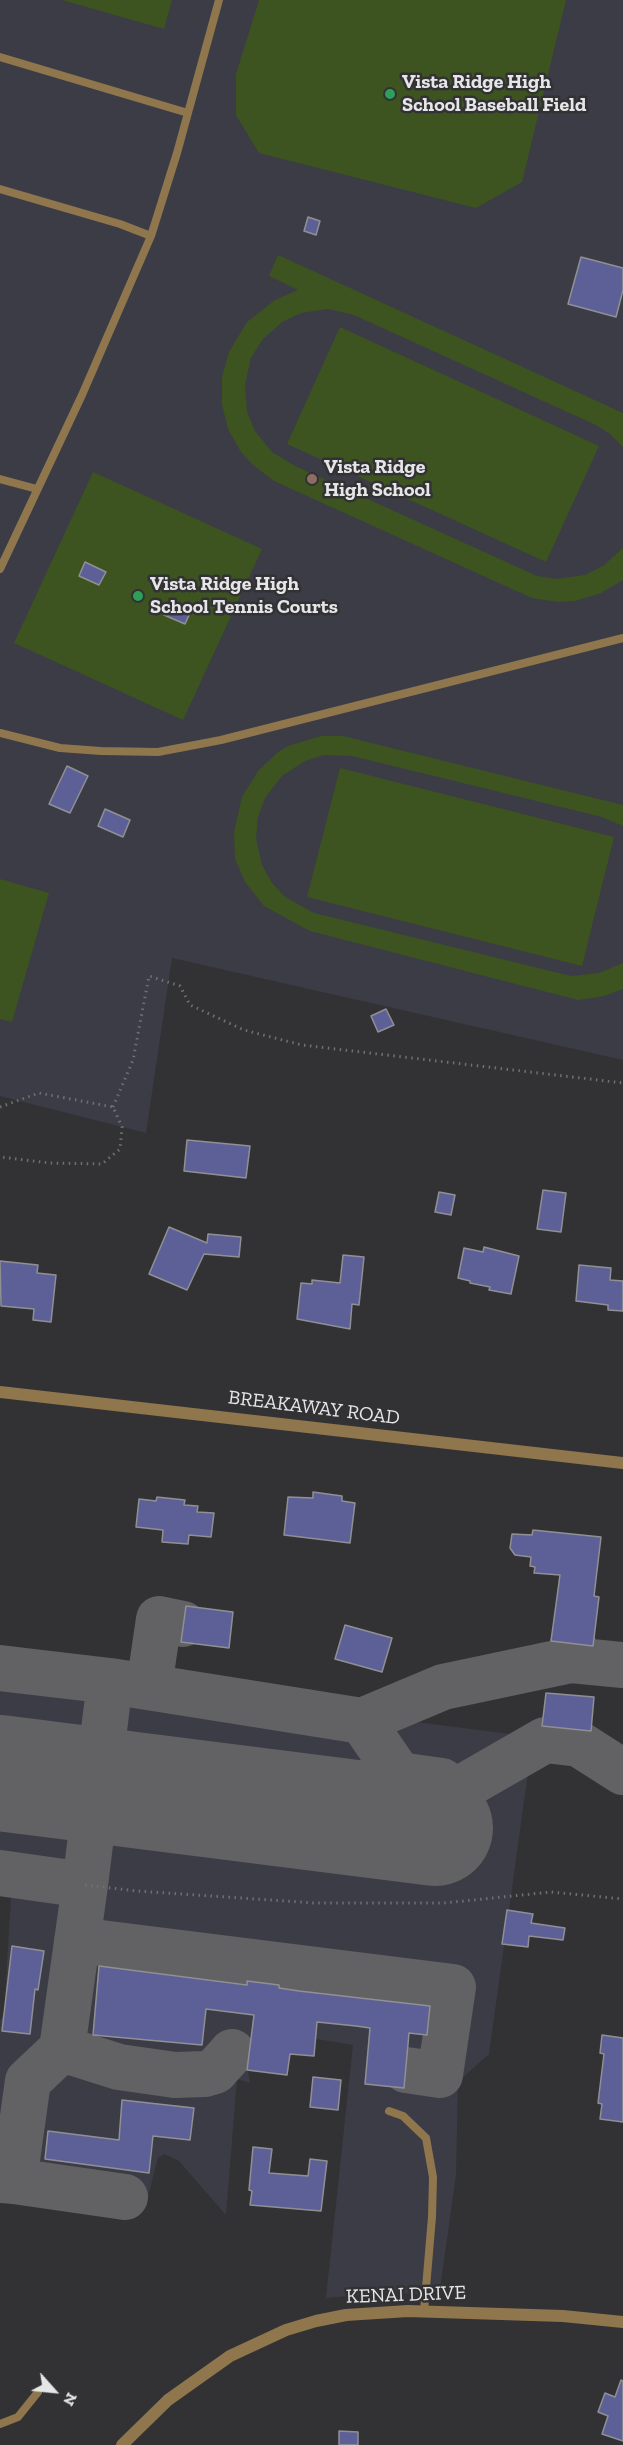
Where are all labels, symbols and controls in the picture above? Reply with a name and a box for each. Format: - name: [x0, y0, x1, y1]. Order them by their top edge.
- place label: Vista Ridge High School Baseball Field: [402, 70, 586, 117]
- marker: Vista Ridge High School Baseball Field: [383, 87, 397, 101]
- place label: Vista Ridge High School: [324, 455, 431, 502]
- marker: Vista Ridge High School: [305, 472, 319, 486]
- place label: Vista Ridge High School Tennis Courts: [150, 572, 338, 619]
- marker: Vista Ridge High School Tennis Courts: [131, 589, 145, 603]
- street label: BREAKAWAY ROAD: [227, 1386, 401, 1430]
- street label: KENAI DRIVE: [345, 2281, 467, 2309]
- north arrow: [24, 2361, 84, 2421]
- text: N: [59, 2390, 82, 2409]

